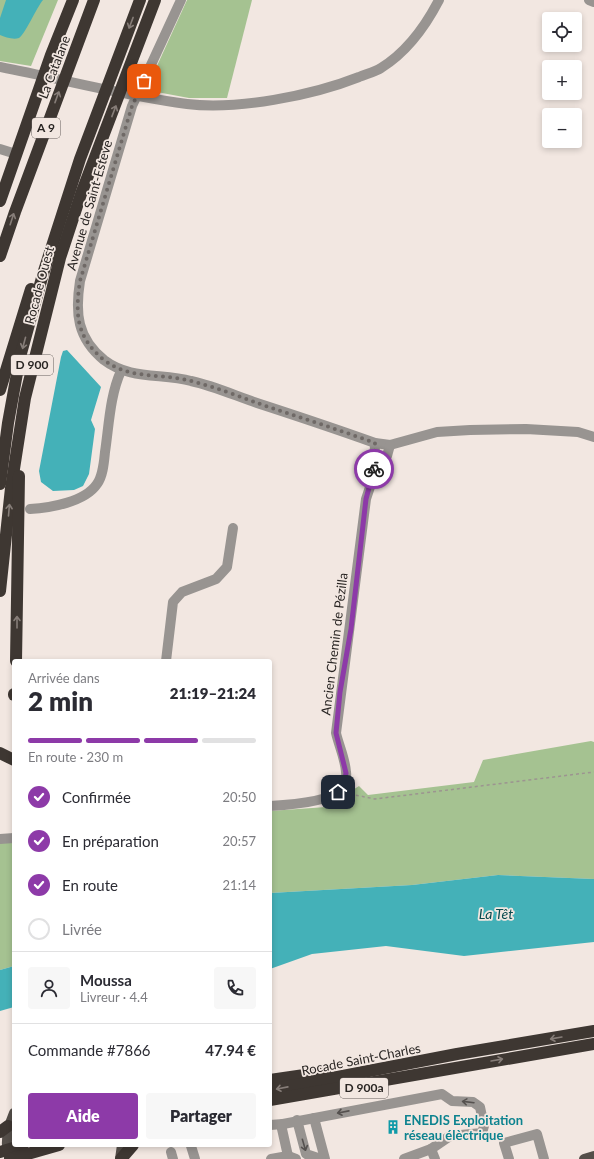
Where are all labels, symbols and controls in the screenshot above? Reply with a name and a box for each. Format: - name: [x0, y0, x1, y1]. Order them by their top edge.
- map controls: [542, 12, 582, 148]
- button: locate: [542, 12, 582, 52]
- one-way arrow: [127, 16, 135, 28]
- street label: La Catalane: [35, 33, 73, 101]
- button: +: [542, 60, 582, 100]
- pin: [127, 64, 161, 98]
- icon: bag: [133, 70, 155, 92]
- one-way arrow: [54, 91, 61, 104]
- one-way arrow: [110, 106, 118, 118]
- button: −: [542, 108, 582, 148]
- road number: A 9: [32, 118, 60, 138]
- street label: Avenue de Saint-Esteve: [63, 138, 115, 272]
- one-way arrow: [9, 213, 16, 226]
- street label: Rocade Ouest: [21, 244, 57, 326]
- one-way arrow: [20, 337, 27, 350]
- road number: D 900: [11, 355, 53, 375]
- courier: [354, 449, 394, 489]
- icon: bike: [363, 458, 385, 480]
- one-way arrow: [5, 504, 12, 517]
- street label: Ancien Chemin de Pézilla: [317, 572, 351, 716]
- one-way arrow: [13, 616, 21, 629]
- text: Arrivée dans: [28, 670, 100, 686]
- text: 21:19–21:24: [170, 684, 256, 702]
- text: 2 min: [28, 685, 93, 717]
- text: En route · 230 m: [28, 749, 123, 765]
- pin: [321, 775, 355, 809]
- icon: home: [327, 781, 349, 803]
- icon: check: [28, 786, 50, 808]
- text: Confirmée: [62, 788, 131, 806]
- text: 20:50: [223, 789, 256, 805]
- icon: check: [28, 830, 50, 852]
- text: En préparation: [62, 832, 159, 850]
- text: 20:57: [223, 833, 256, 849]
- icon: check: [28, 874, 50, 896]
- text: En route: [62, 876, 118, 894]
- text: 21:14: [223, 877, 256, 893]
- water label: La Têt: [479, 905, 513, 922]
- text: Livrée: [62, 920, 102, 938]
- button: person: [28, 967, 70, 1009]
- button: phone: [214, 967, 256, 1009]
- text: Moussa: [80, 971, 132, 989]
- text: Livreur · 4.4: [80, 989, 148, 1005]
- one-way arrow: [549, 1034, 562, 1042]
- street label: Rocade Saint-Charles: [300, 1040, 422, 1078]
- text: Commande #7866: [28, 1041, 151, 1059]
- text: 47.94 €: [205, 1041, 256, 1059]
- one-way arrow: [490, 1056, 503, 1064]
- road number: D 900a: [340, 1078, 388, 1098]
- one-way arrow: [275, 1084, 288, 1092]
- button: Aide: [28, 1093, 138, 1139]
- button: Partager: [146, 1093, 256, 1139]
- one-way arrow: [462, 1098, 475, 1106]
- one-way arrow: [336, 1108, 349, 1116]
- place label: ENEDIS Exploitation réseau élèctrique: [404, 1112, 523, 1143]
- building icon: ENEDIS Exploitation réseau élèctrique: [385, 1119, 401, 1135]
- one-way arrow: [301, 1138, 308, 1151]

